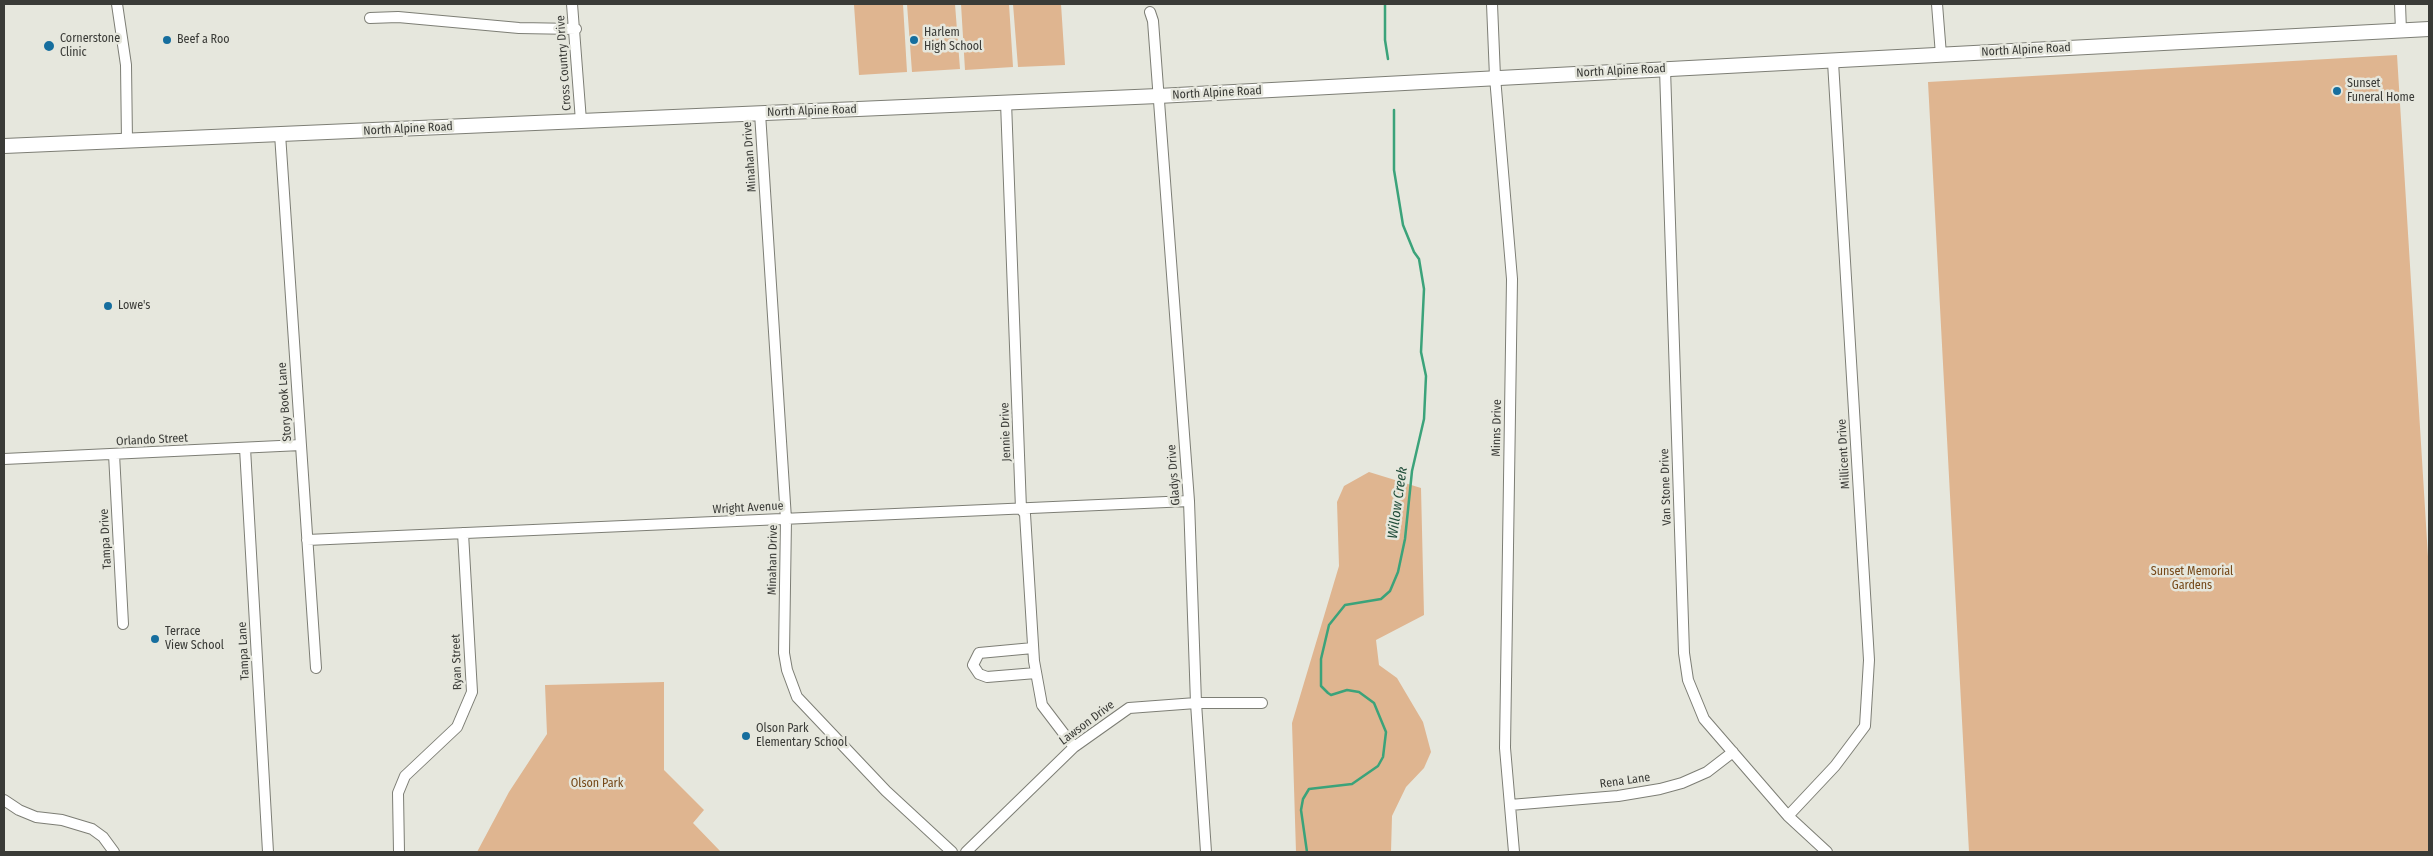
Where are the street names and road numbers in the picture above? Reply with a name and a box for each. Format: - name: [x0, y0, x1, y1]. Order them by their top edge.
- street label: Cross Country Drive: [553, 15, 575, 111]
- street label: North Alpine Road: [1981, 40, 2071, 60]
- street label: North Alpine Road: [1576, 61, 1666, 81]
- street label: North Alpine Road: [1172, 83, 1262, 103]
- street label: North Alpine Road: [767, 102, 857, 120]
- street label: North Alpine Road: [363, 119, 453, 139]
- street label: Minahan Drive: [740, 121, 760, 193]
- street label: Story Book Lane: [275, 362, 295, 442]
- street label: Minns Drive: [1489, 399, 1505, 457]
- street label: Jennie Drive: [998, 402, 1014, 462]
- street label: Millicent Drive: [1835, 419, 1853, 489]
- street label: Orlando Street: [116, 431, 188, 449]
- street label: Gladys Drive: [1165, 444, 1183, 506]
- street label: Van Stone Drive: [1657, 448, 1675, 526]
- street label: Wright Avenue: [712, 499, 784, 517]
- street label: Tampa Drive: [97, 508, 115, 570]
- street label: Minahan Drive: [765, 525, 781, 595]
- street label: Tampa Lane: [235, 621, 253, 681]
- street label: Ryan Street: [449, 634, 465, 690]
- street label: Lawson Drive: [1057, 698, 1117, 748]
- street label: Rena Lane: [1599, 770, 1651, 792]

